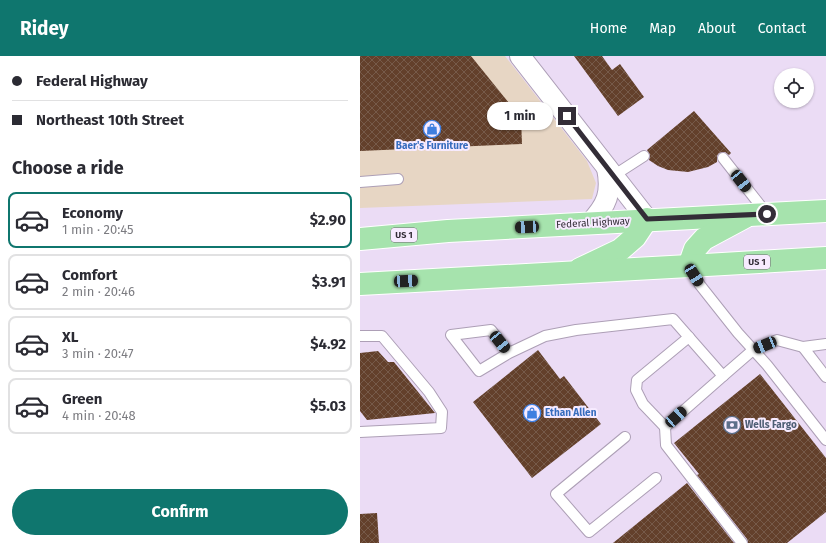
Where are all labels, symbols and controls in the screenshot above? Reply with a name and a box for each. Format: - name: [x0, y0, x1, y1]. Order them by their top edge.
- text: Ridey: [20, 17, 69, 40]
- text: Home: [590, 20, 627, 37]
- text: Map: [649, 20, 676, 37]
- text: About: [698, 20, 736, 37]
- text: Contact: [758, 20, 806, 37]
- map controls: [774, 68, 814, 108]
- button: locate: [774, 68, 814, 108]
- text: Federal Highway: [36, 72, 148, 90]
- callout: 1 min: [487, 102, 553, 130]
- route end: [558, 107, 576, 125]
- text: 1 min: [504, 108, 536, 123]
- text: Northeast 10th Street: [36, 111, 184, 129]
- shop icon: Baer's Furniture: [422, 119, 442, 139]
- place label: Baer's Furniture: [396, 140, 469, 152]
- text: Choose a ride: [12, 157, 124, 179]
- car: [729, 168, 753, 194]
- icon: car: [14, 202, 50, 238]
- text: Economy: [62, 204, 123, 222]
- route start: [758, 205, 776, 223]
- text: $2.90: [310, 211, 346, 229]
- street label: Federal Highway: [556, 215, 630, 231]
- car: [515, 220, 539, 234]
- text: 1 min · 20:45: [62, 222, 134, 237]
- road number: US 1: [391, 228, 417, 242]
- road number: US 1: [744, 255, 770, 269]
- car: [683, 262, 705, 288]
- icon: car: [14, 264, 50, 300]
- text: Comfort: [62, 266, 118, 284]
- text: $3.91: [312, 273, 346, 291]
- car: [394, 274, 418, 288]
- text: 2 min · 20:46: [62, 284, 135, 299]
- icon: car: [14, 326, 50, 362]
- text: XL: [62, 328, 78, 346]
- car: [488, 329, 512, 355]
- text: $4.92: [310, 335, 346, 353]
- car: [752, 335, 778, 355]
- text: 3 min · 20:47: [62, 346, 134, 361]
- icon: car: [14, 388, 50, 424]
- text: Green: [62, 390, 102, 408]
- text: $5.03: [310, 397, 346, 415]
- shop icon: Ethan Allen: [522, 403, 542, 423]
- car: [663, 405, 689, 429]
- place label: Ethan Allen: [545, 407, 597, 419]
- text: 4 min · 20:48: [62, 408, 136, 423]
- bank icon: Wells Fargo: [722, 415, 742, 435]
- place label: Wells Fargo: [745, 419, 797, 431]
- button: Confirm: [12, 489, 348, 535]

